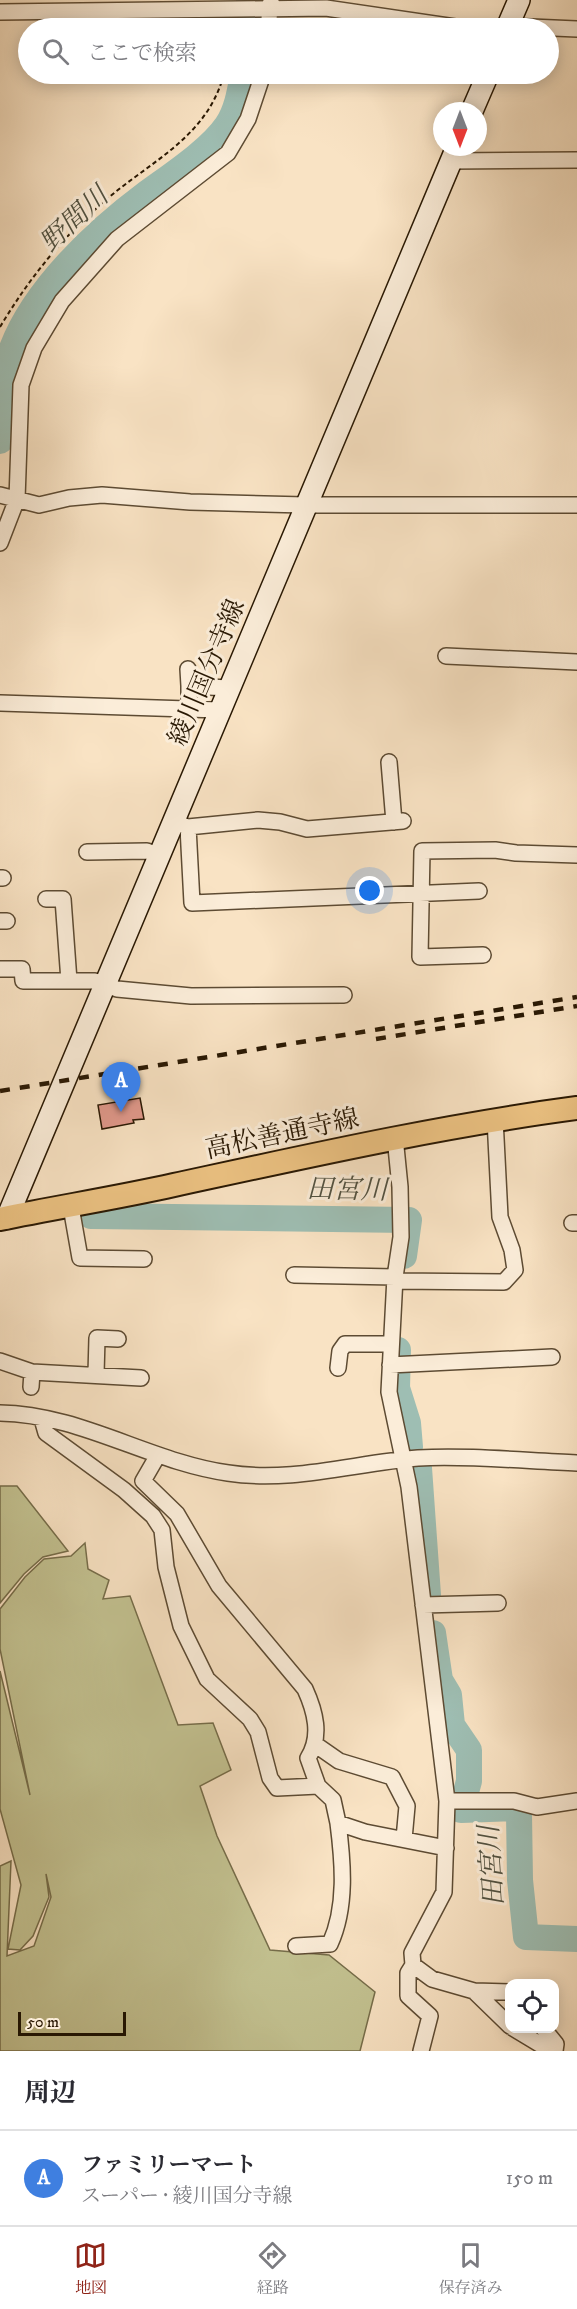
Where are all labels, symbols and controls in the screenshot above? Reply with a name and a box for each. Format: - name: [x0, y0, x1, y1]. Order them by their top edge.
- search box: [18, 18, 559, 84]
- icon: search: [39, 35, 72, 68]
- text: ここで検索: [87, 40, 197, 67]
- north arrow: [433, 102, 487, 156]
- water label: 野間川: [33, 178, 118, 260]
- street label: 綾川国分寺線: [162, 594, 253, 751]
- your location: [355, 876, 384, 905]
- pin: A: [102, 1062, 140, 1112]
- street label: 高松善通寺線: [203, 1102, 362, 1167]
- water label: 田宮川: [306, 1172, 391, 1208]
- water label: 田宮川: [472, 1821, 512, 1908]
- map controls: [505, 1979, 559, 2033]
- button: locate: [505, 1979, 559, 2033]
- scale bar: [18, 2009, 126, 2036]
- text: 50 m: [27, 2012, 59, 2032]
- text: 周辺: [24, 2077, 76, 2110]
- text: ファミリーマート: [81, 2152, 257, 2179]
- text: A: [37, 2166, 50, 2191]
- text: 150 m: [506, 2166, 553, 2191]
- text: スーパー · 綾川国分寺線: [81, 2184, 292, 2209]
- tab: 地図: [74, 2239, 107, 2298]
- tab: 経路: [256, 2239, 289, 2298]
- tab: 保存済み: [438, 2239, 502, 2298]

